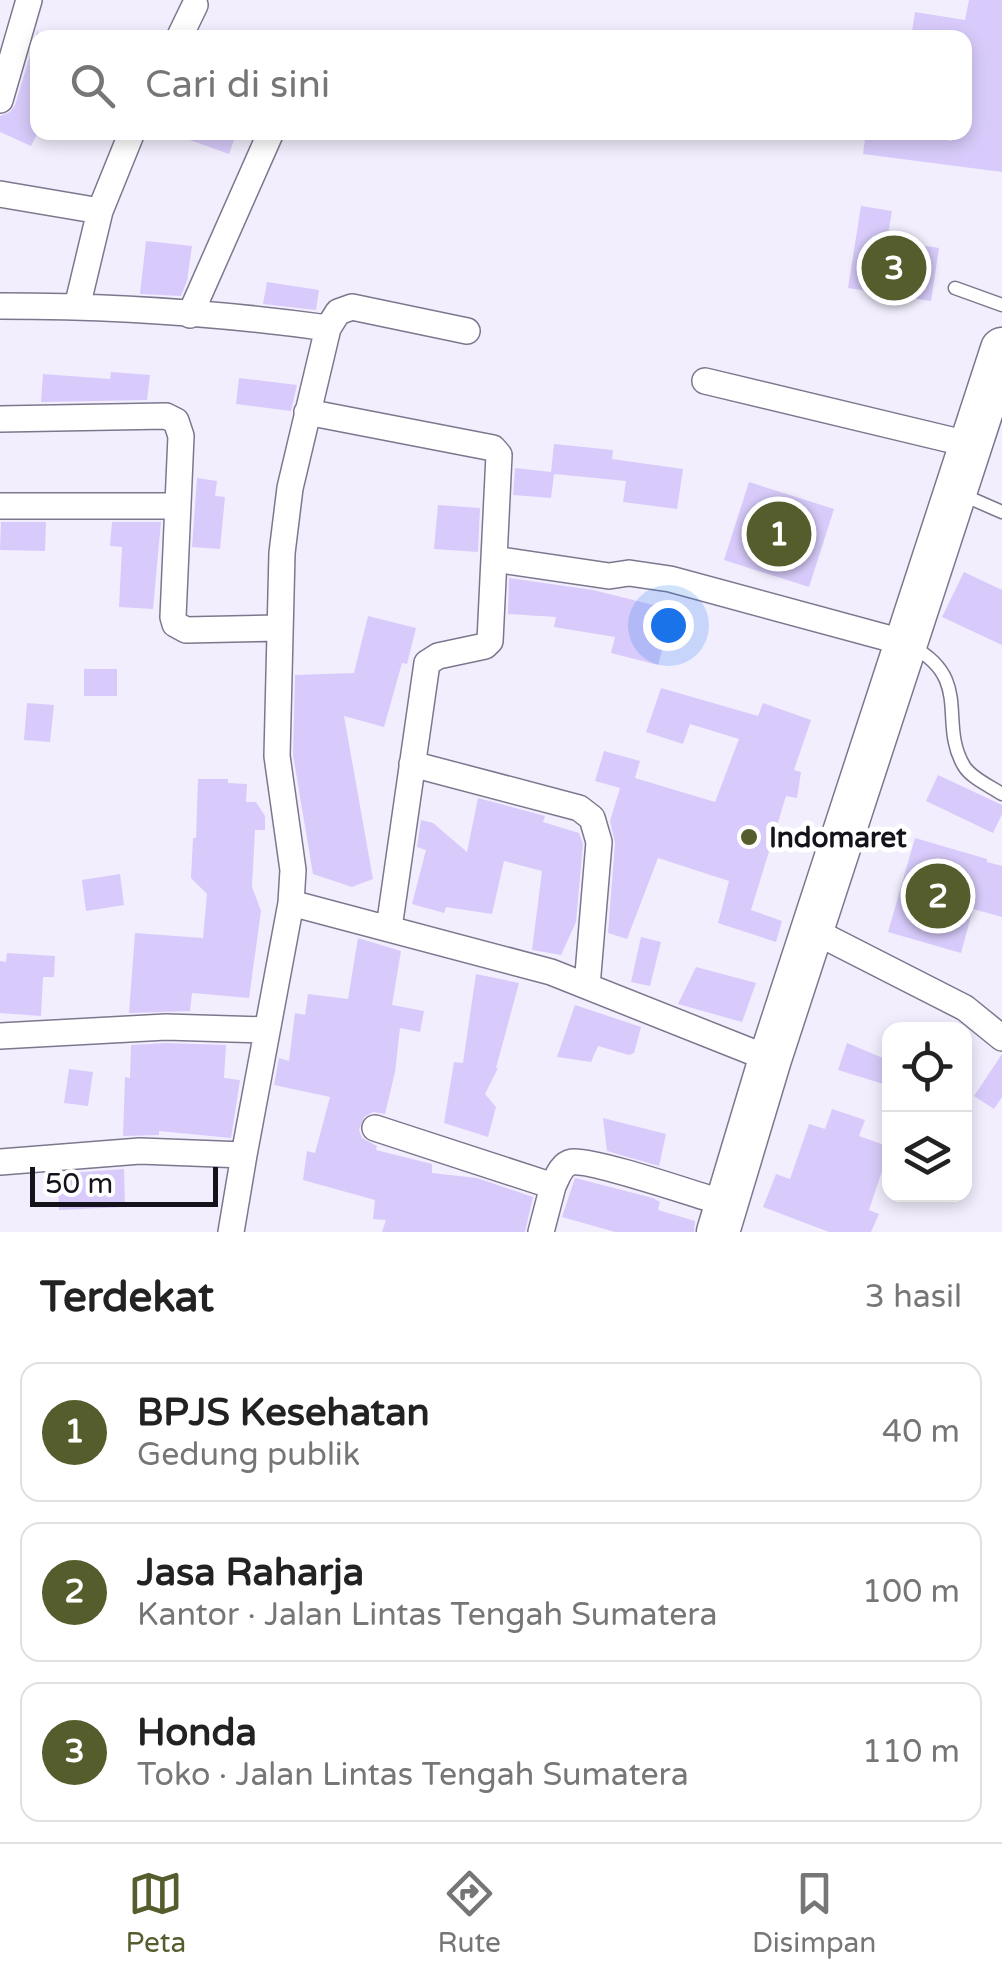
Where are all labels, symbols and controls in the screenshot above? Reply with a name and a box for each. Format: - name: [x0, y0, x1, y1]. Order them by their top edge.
- search box: [30, 30, 972, 140]
- icon: search: [65, 58, 120, 113]
- text: Cari di sini: [145, 62, 330, 108]
- pin: 3: [862, 230, 926, 306]
- pin: 1: [746, 496, 812, 572]
- your location: [643, 600, 694, 651]
- place label: Indomaret: [769, 821, 907, 855]
- marker: Indomaret: [738, 826, 760, 848]
- pin: 2: [906, 858, 970, 934]
- map controls: [882, 1022, 972, 1202]
- button: locate: [882, 1022, 972, 1112]
- button: layers: [882, 1112, 972, 1202]
- scale bar: [30, 1162, 218, 1206]
- text: 50 m: [45, 1167, 113, 1201]
- text: Terdekat: [40, 1272, 214, 1323]
- text: 3 hasil: [865, 1278, 962, 1316]
- text: BPJS Kesehatan: [137, 1390, 430, 1436]
- text: 1: [64, 1413, 85, 1451]
- text: 40 m: [882, 1413, 960, 1451]
- text: Gedung publik: [137, 1436, 360, 1474]
- text: Jasa Raharja: [137, 1550, 364, 1596]
- text: 2: [64, 1573, 85, 1611]
- text: 100 m: [862, 1573, 960, 1611]
- text: Kantor · Jalan Lintas Tengah Sumatera: [137, 1596, 718, 1634]
- text: Honda: [137, 1710, 257, 1756]
- text: 3: [64, 1733, 85, 1771]
- text: 110 m: [862, 1733, 960, 1771]
- text: Toko · Jalan Lintas Tengah Sumatera: [137, 1756, 689, 1794]
- tab: Peta: [126, 1866, 186, 1960]
- tab: Rute: [438, 1866, 501, 1960]
- tab: Disimpan: [752, 1866, 876, 1960]

